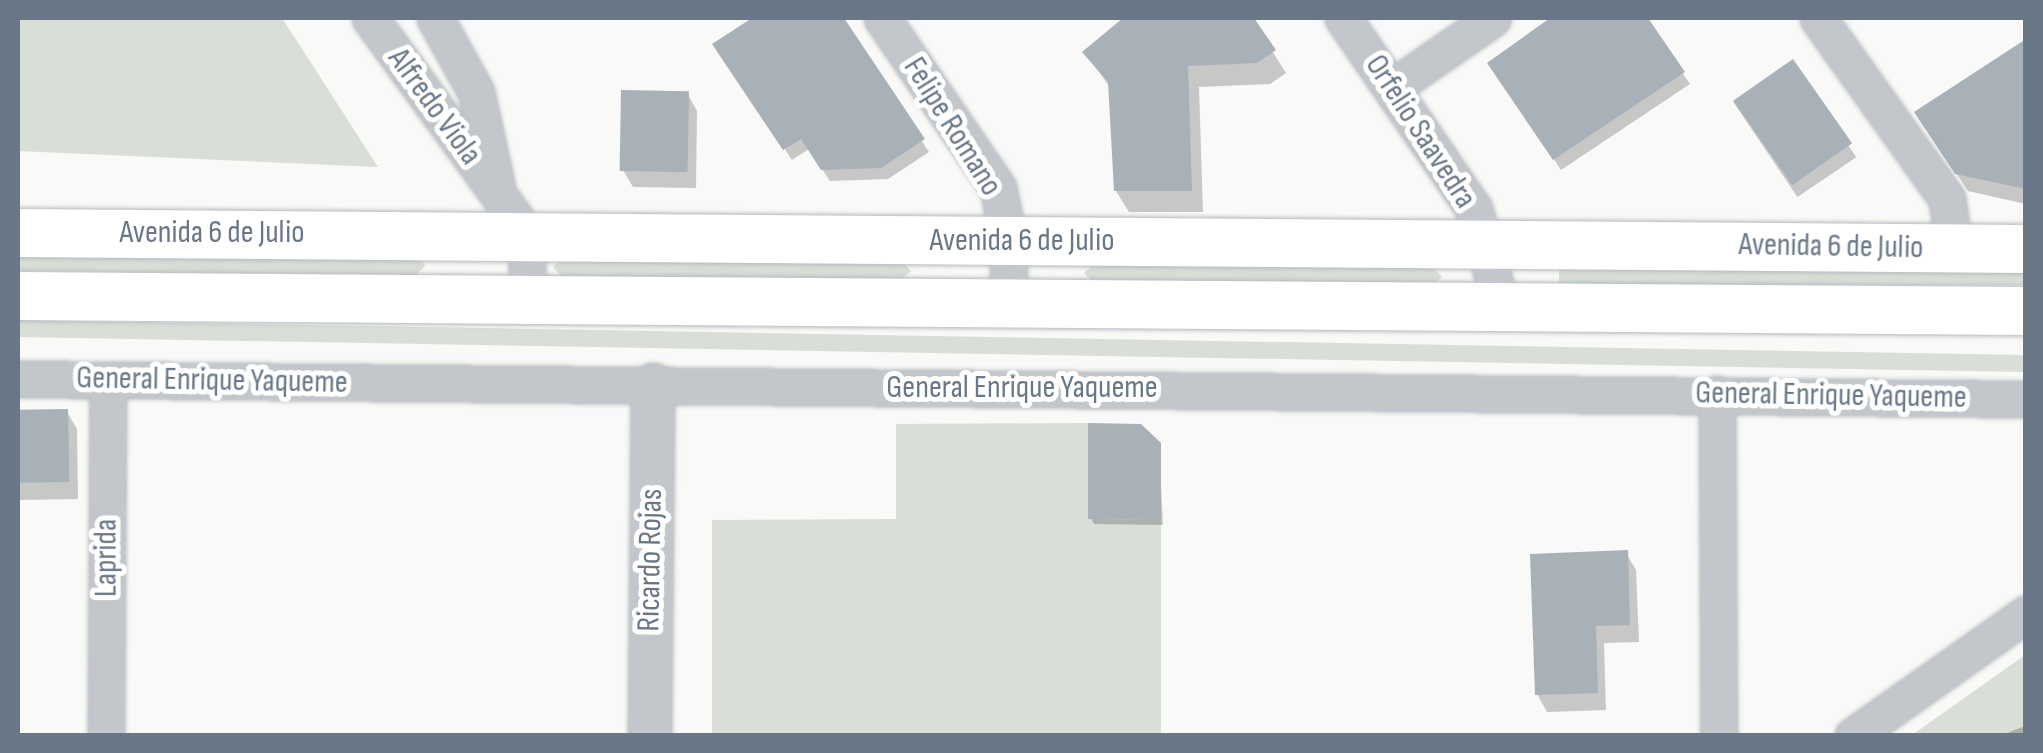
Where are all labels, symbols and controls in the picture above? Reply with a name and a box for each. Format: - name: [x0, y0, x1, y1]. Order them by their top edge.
- street label: Alfredo Viola: [379, 41, 489, 173]
- street label: Orfelio Saavedra: [1356, 48, 1484, 216]
- street label: Felipe Romano: [894, 51, 1010, 203]
- street label: Avenida 6 de Julio: [120, 214, 304, 252]
- street label: Avenida 6 de Julio: [930, 222, 1114, 260]
- street label: Avenida 6 de Julio: [1738, 226, 1924, 268]
- street label: General Enrique Yaqueme: [76, 359, 348, 403]
- street label: General Enrique Yaqueme: [886, 369, 1158, 407]
- street label: General Enrique Yaqueme: [1695, 374, 1967, 418]
- street label: Ricardo Rojas: [631, 488, 671, 632]
- street label: Laprida: [88, 519, 126, 597]

